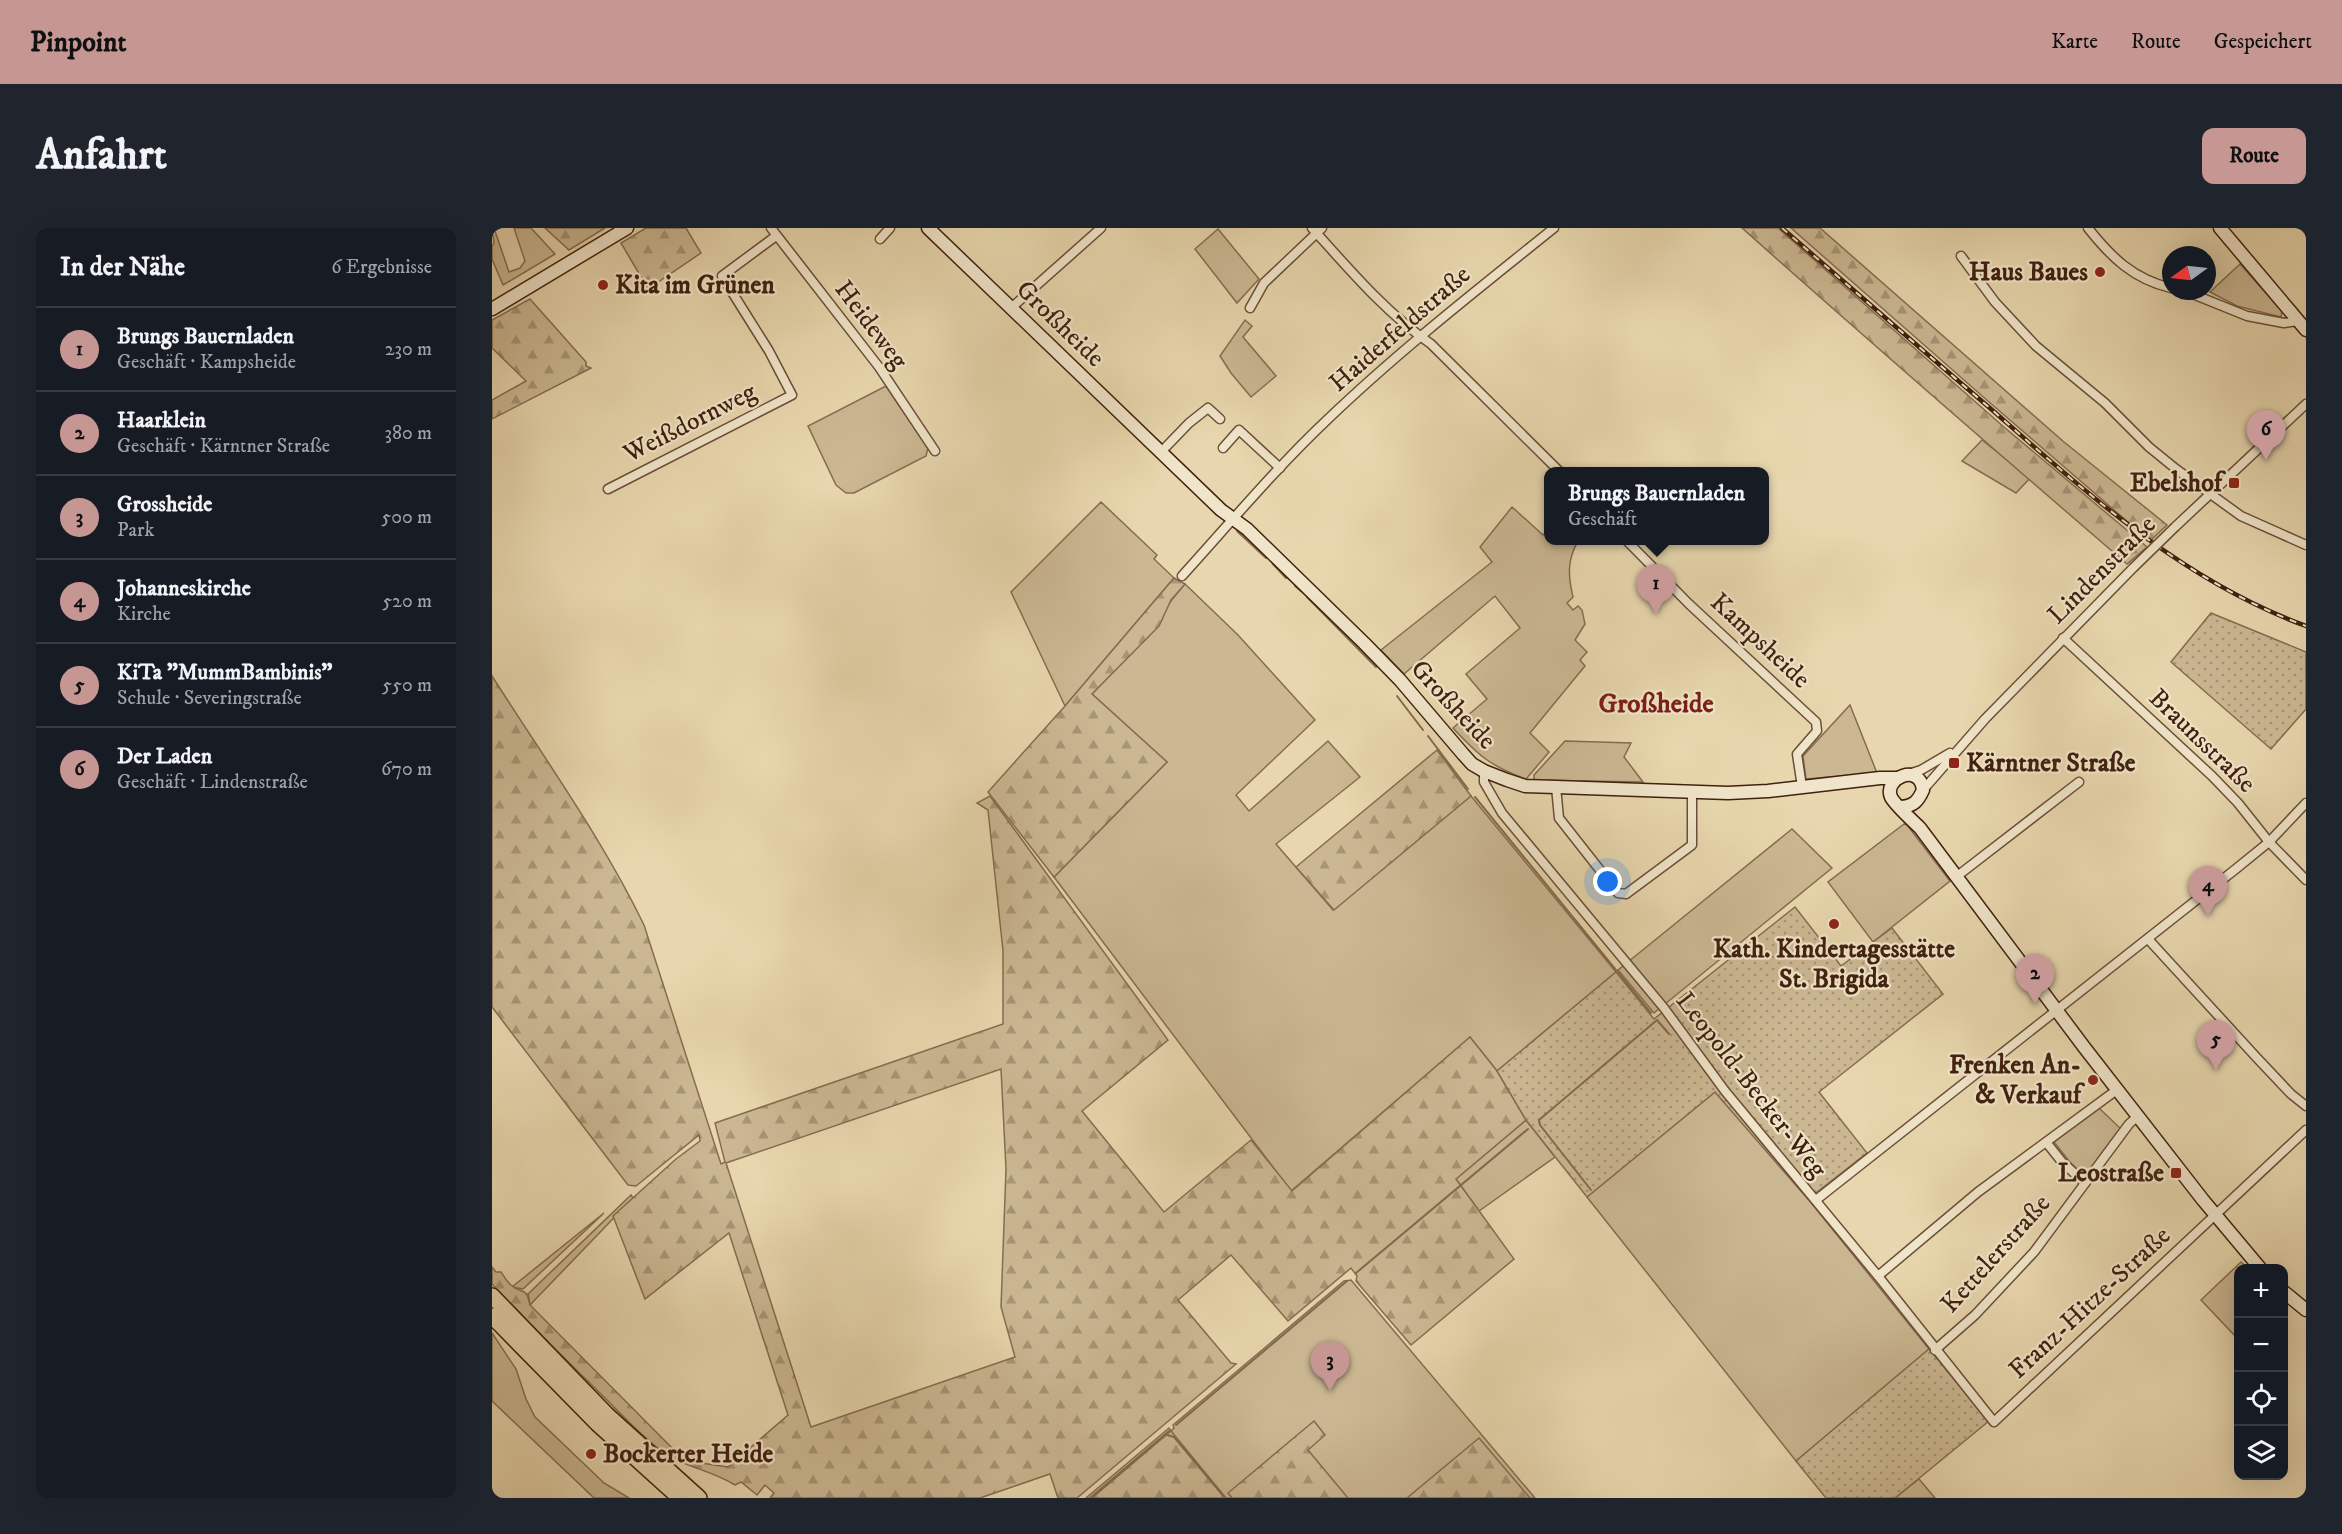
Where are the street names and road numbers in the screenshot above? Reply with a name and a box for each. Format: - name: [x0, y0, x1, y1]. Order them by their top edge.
- street label: Haiderfeldstraße: [1322, 259, 1478, 399]
- street label: Heideweg: [827, 274, 915, 376]
- street label: Großheide: [1009, 274, 1111, 374]
- street label: Weißdornweg: [617, 375, 762, 471]
- street label: Lindenstraße: [2041, 509, 2163, 631]
- street label: Kampsheide: [1703, 586, 1817, 696]
- street label: Großheide: [1403, 653, 1503, 757]
- street label: Braunsstraße: [2142, 682, 2262, 800]
- street label: Leopold-Becker-Weg: [1668, 985, 1834, 1185]
- street label: Kettelerstraße: [1934, 1188, 2058, 1320]
- street label: Franz-Hitze-Straße: [2002, 1220, 2178, 1386]

